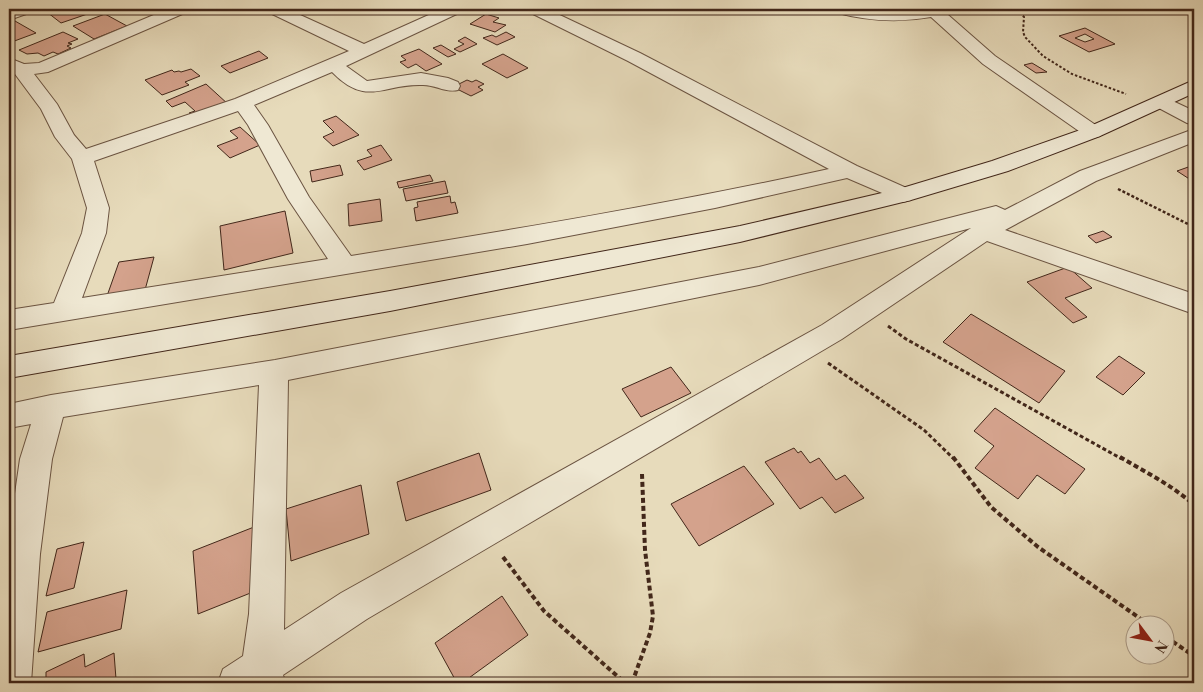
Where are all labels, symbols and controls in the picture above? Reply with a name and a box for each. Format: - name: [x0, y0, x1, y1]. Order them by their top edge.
- north arrow: [1126, 614, 1176, 664]
- text: N: [1150, 637, 1171, 656]

